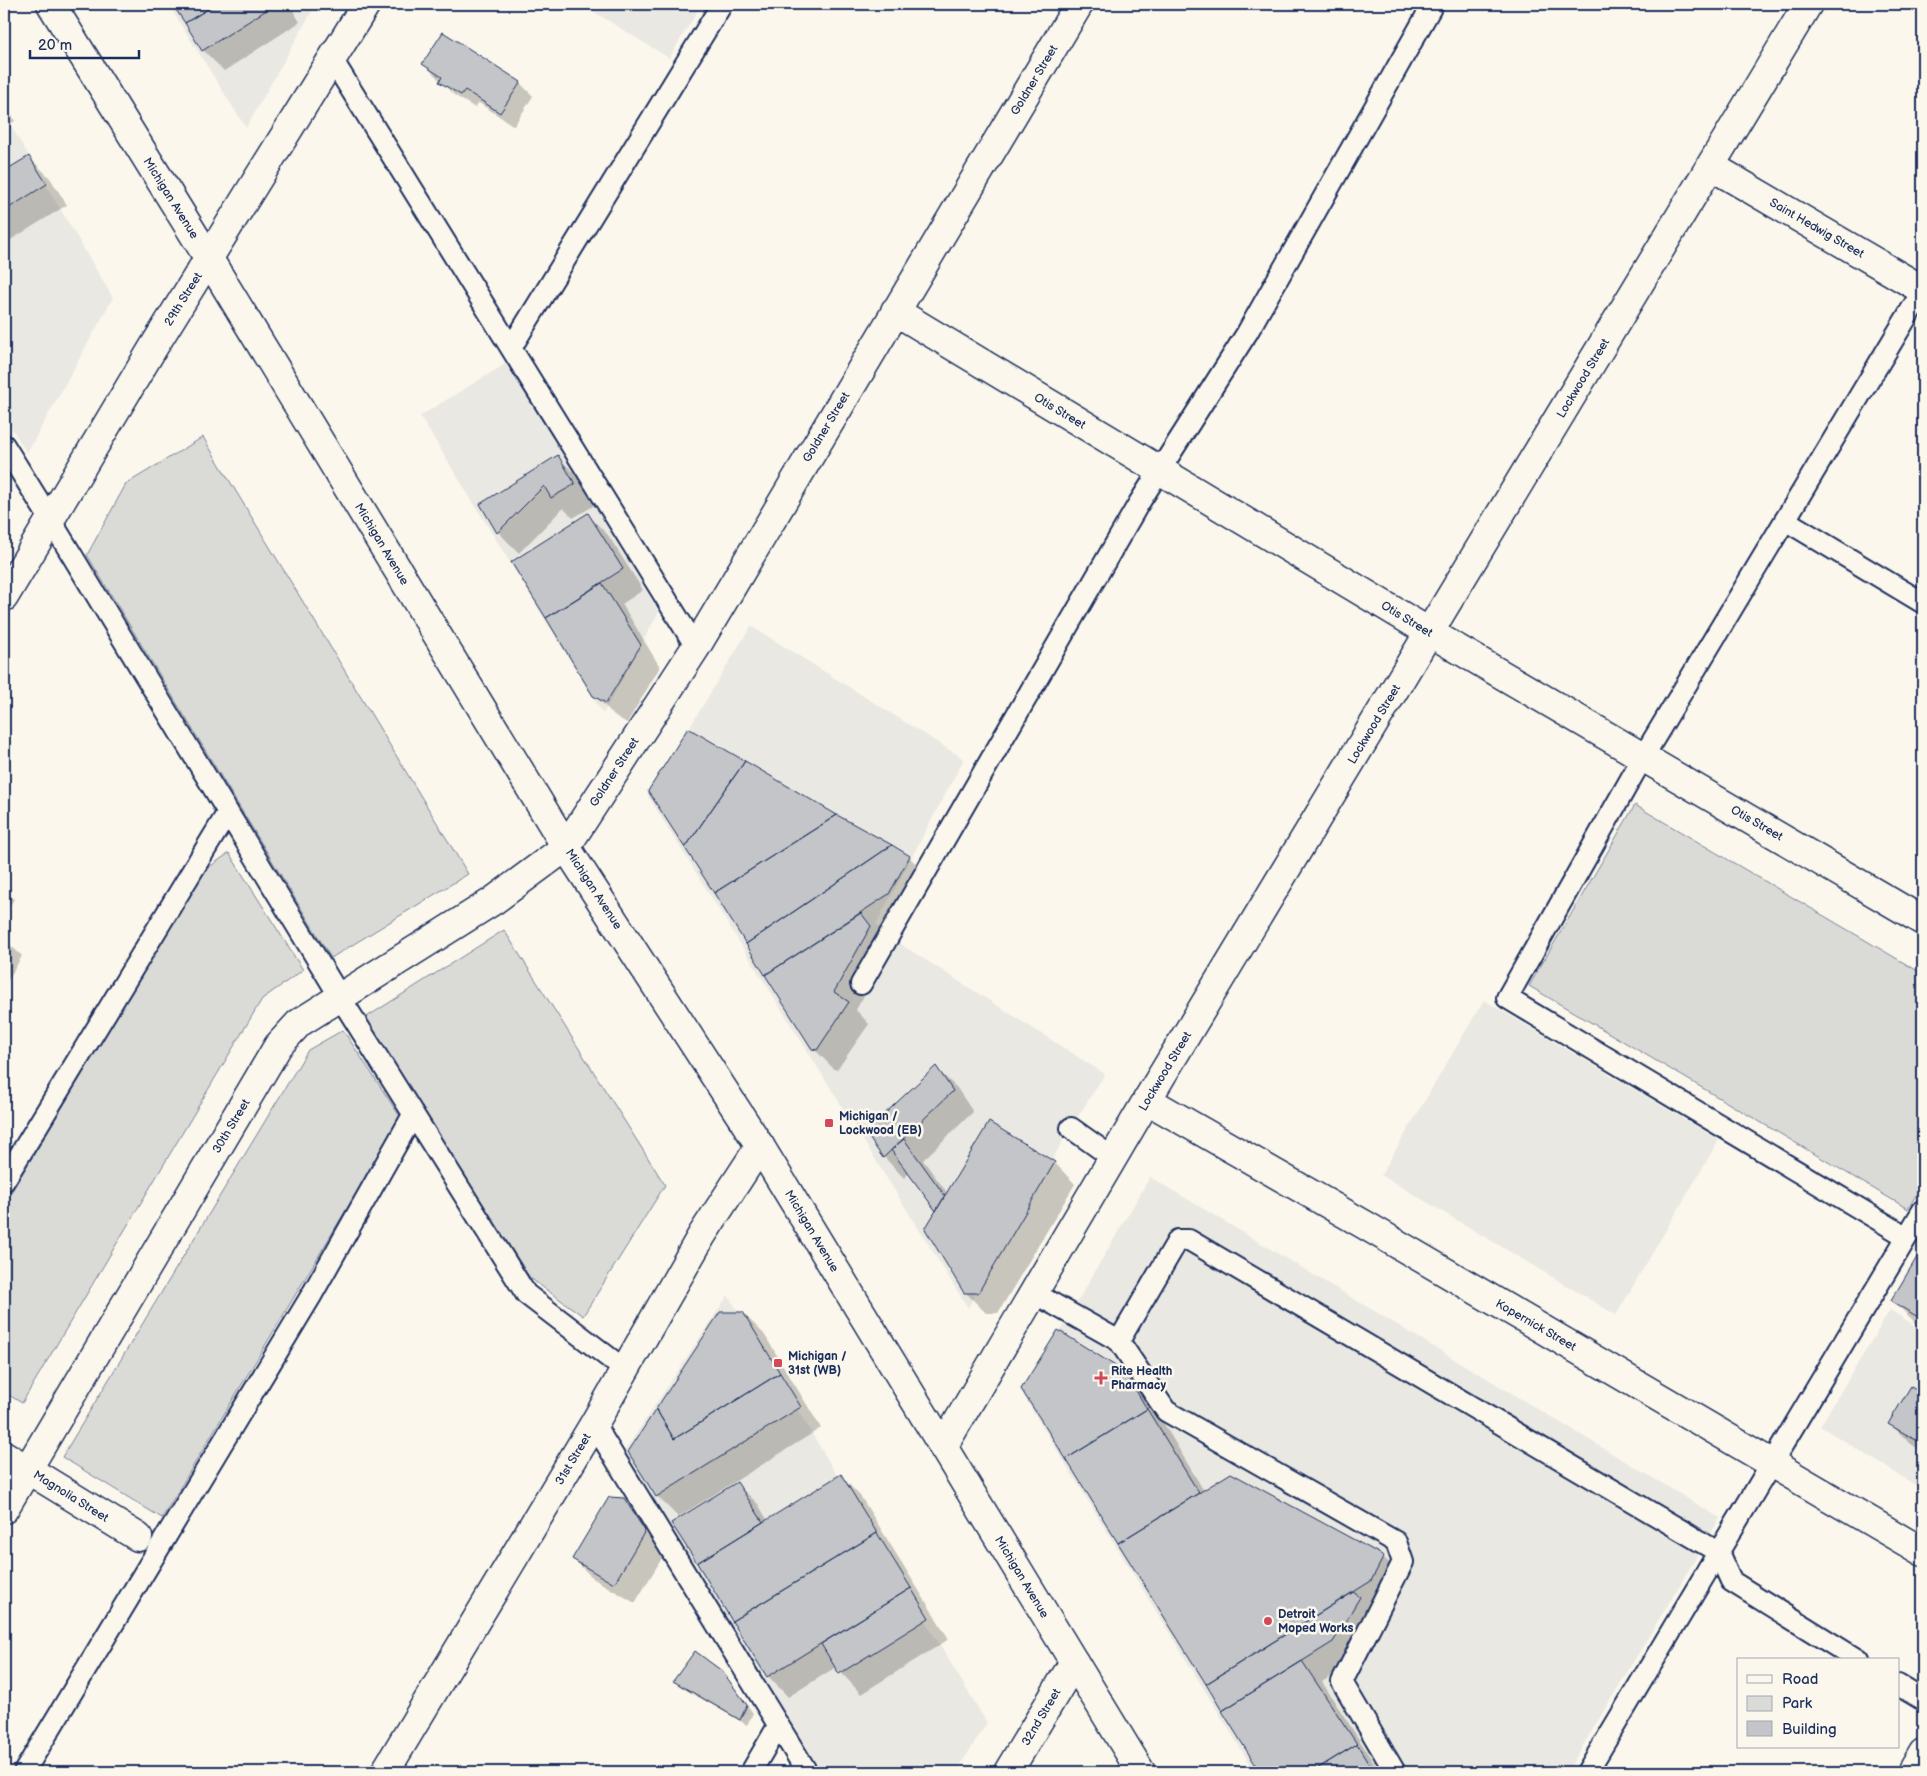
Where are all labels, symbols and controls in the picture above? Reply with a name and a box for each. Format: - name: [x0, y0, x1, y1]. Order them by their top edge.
- scale bar: [30, 28, 139, 60]
- text: 20 m: [38, 36, 72, 55]
- street label: Goldner Street: [1008, 42, 1061, 118]
- street label: Michigan Avenue: [140, 155, 202, 242]
- street label: Saint Hedwig Street: [1767, 195, 1867, 262]
- street label: 29th Street: [161, 269, 206, 329]
- street label: Lockwood Street: [1554, 336, 1613, 421]
- street label: Goldner Street: [800, 389, 853, 465]
- street label: Otis Street: [1031, 390, 1089, 433]
- street label: Michigan Avenue: [351, 501, 412, 588]
- street label: Otis Street: [1378, 598, 1436, 641]
- street label: Lockwood Street: [1345, 682, 1404, 767]
- street label: Goldner Street: [586, 735, 643, 810]
- street label: Otis Street: [1728, 803, 1786, 844]
- street label: Michigan Avenue: [562, 846, 625, 932]
- street label: Lockwood Street: [1136, 1029, 1195, 1114]
- street label: 30th Street: [209, 1096, 254, 1156]
- place label: Michigan / Lockwood (EB): [839, 1109, 922, 1138]
- marker: Michigan / Lockwood (EB): [823, 1117, 835, 1129]
- street label: Michigan Avenue: [781, 1188, 842, 1275]
- street label: Kopernick Street: [1493, 1296, 1579, 1355]
- place label: Michigan / 31st (WB): [788, 1349, 847, 1378]
- marker: Michigan / 31st (WB): [772, 1357, 784, 1369]
- place label: Rite Health Pharmacy: [1111, 1364, 1172, 1393]
- marker: Rite Health Pharmacy: [1095, 1372, 1107, 1384]
- street label: 31st Street: [552, 1430, 595, 1488]
- street label: Magnolia Street: [30, 1467, 111, 1526]
- street label: Michigan Avenue: [991, 1534, 1052, 1621]
- place label: Detroit Moped Works: [1278, 1607, 1354, 1636]
- marker: Detroit Moped Works: [1262, 1615, 1274, 1627]
- legend: [1737, 1658, 1900, 1748]
- text: Road: [1782, 1670, 1818, 1689]
- street label: 32nd Street: [1019, 1686, 1065, 1749]
- text: Park: [1782, 1694, 1813, 1713]
- text: Building: [1782, 1720, 1837, 1739]

